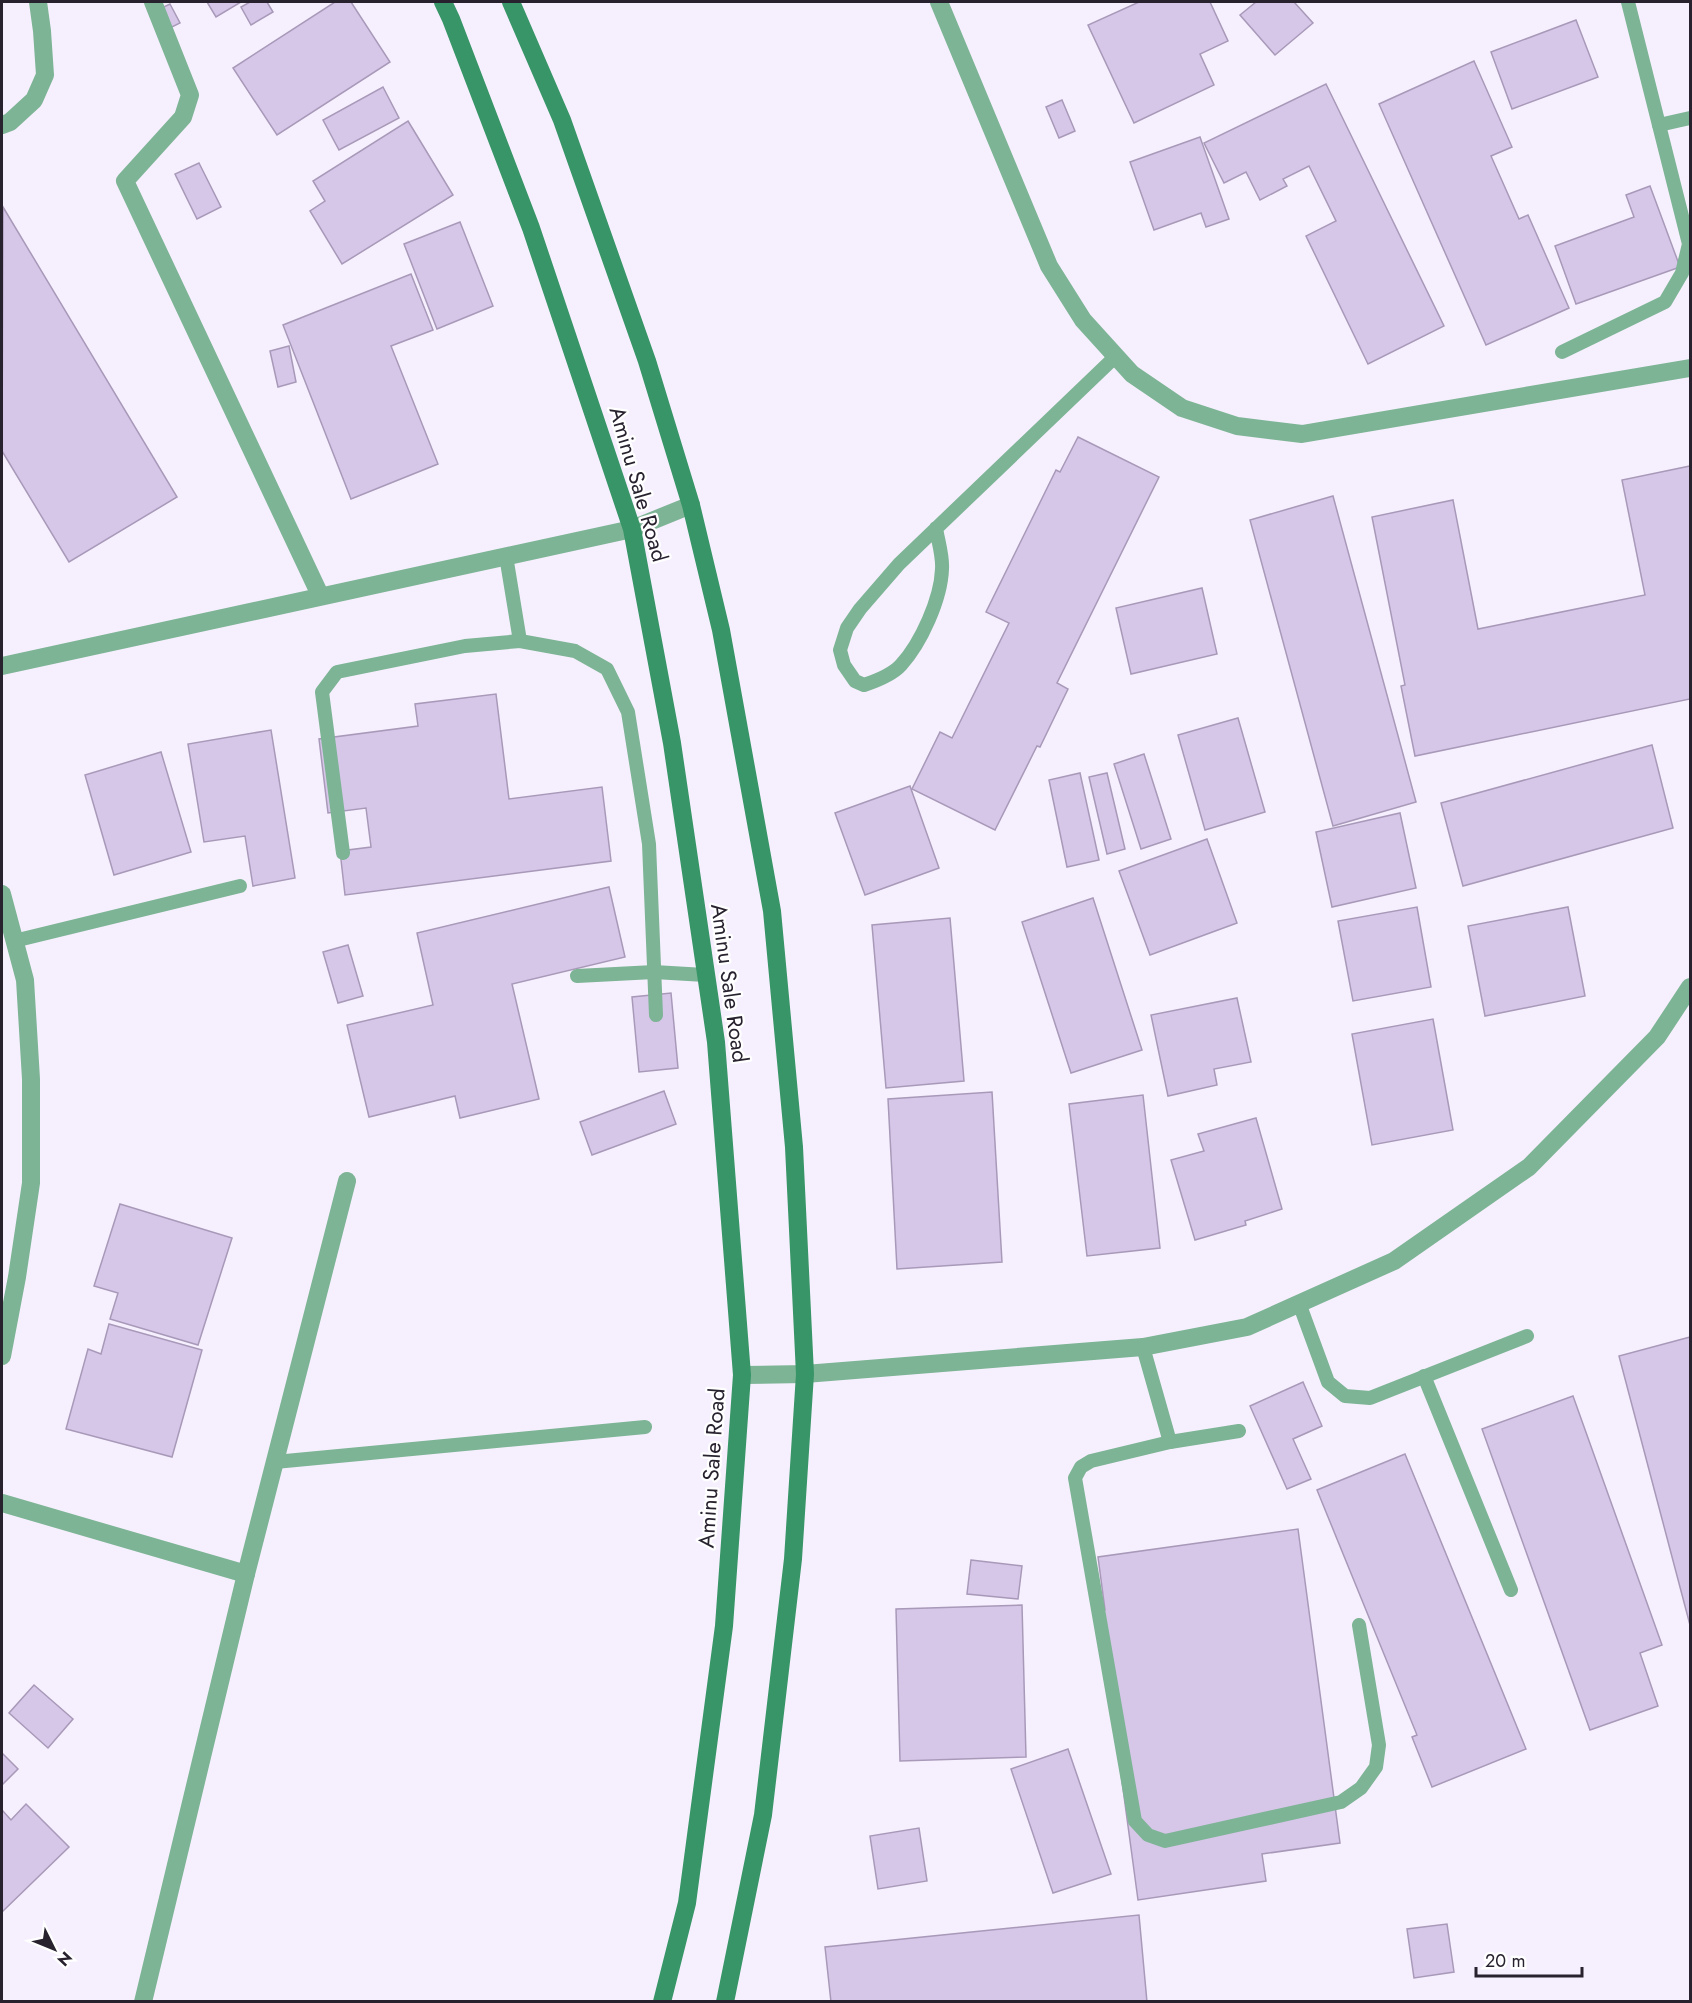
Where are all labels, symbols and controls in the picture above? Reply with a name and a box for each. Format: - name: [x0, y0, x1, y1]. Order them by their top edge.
- street label: Aminu Sale Road: [602, 403, 676, 565]
- street label: Aminu Sale Road: [703, 901, 757, 1065]
- street label: Aminu Sale Road: [689, 1387, 733, 1549]
- north arrow: [24, 1919, 84, 1979]
- scale bar: [1476, 1940, 1582, 1978]
- text: N: [52, 1946, 77, 1971]
- text: 20 m: [1485, 1948, 1525, 1974]

